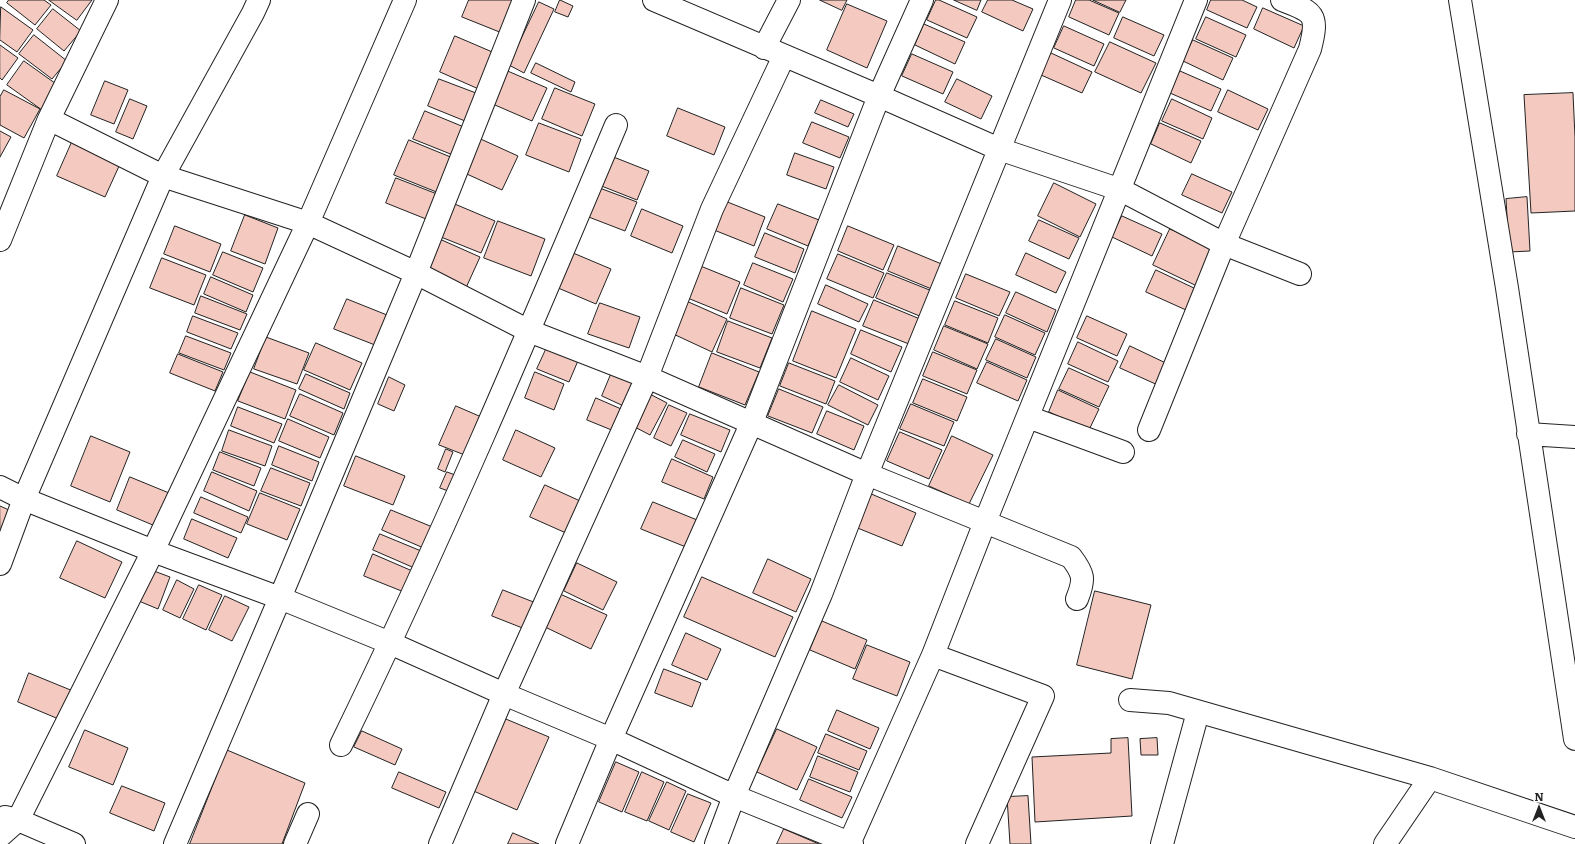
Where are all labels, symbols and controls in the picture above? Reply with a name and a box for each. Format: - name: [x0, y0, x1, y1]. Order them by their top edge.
- north arrow: [1519, 788, 1559, 828]
- text: N: [1534, 788, 1544, 804]

